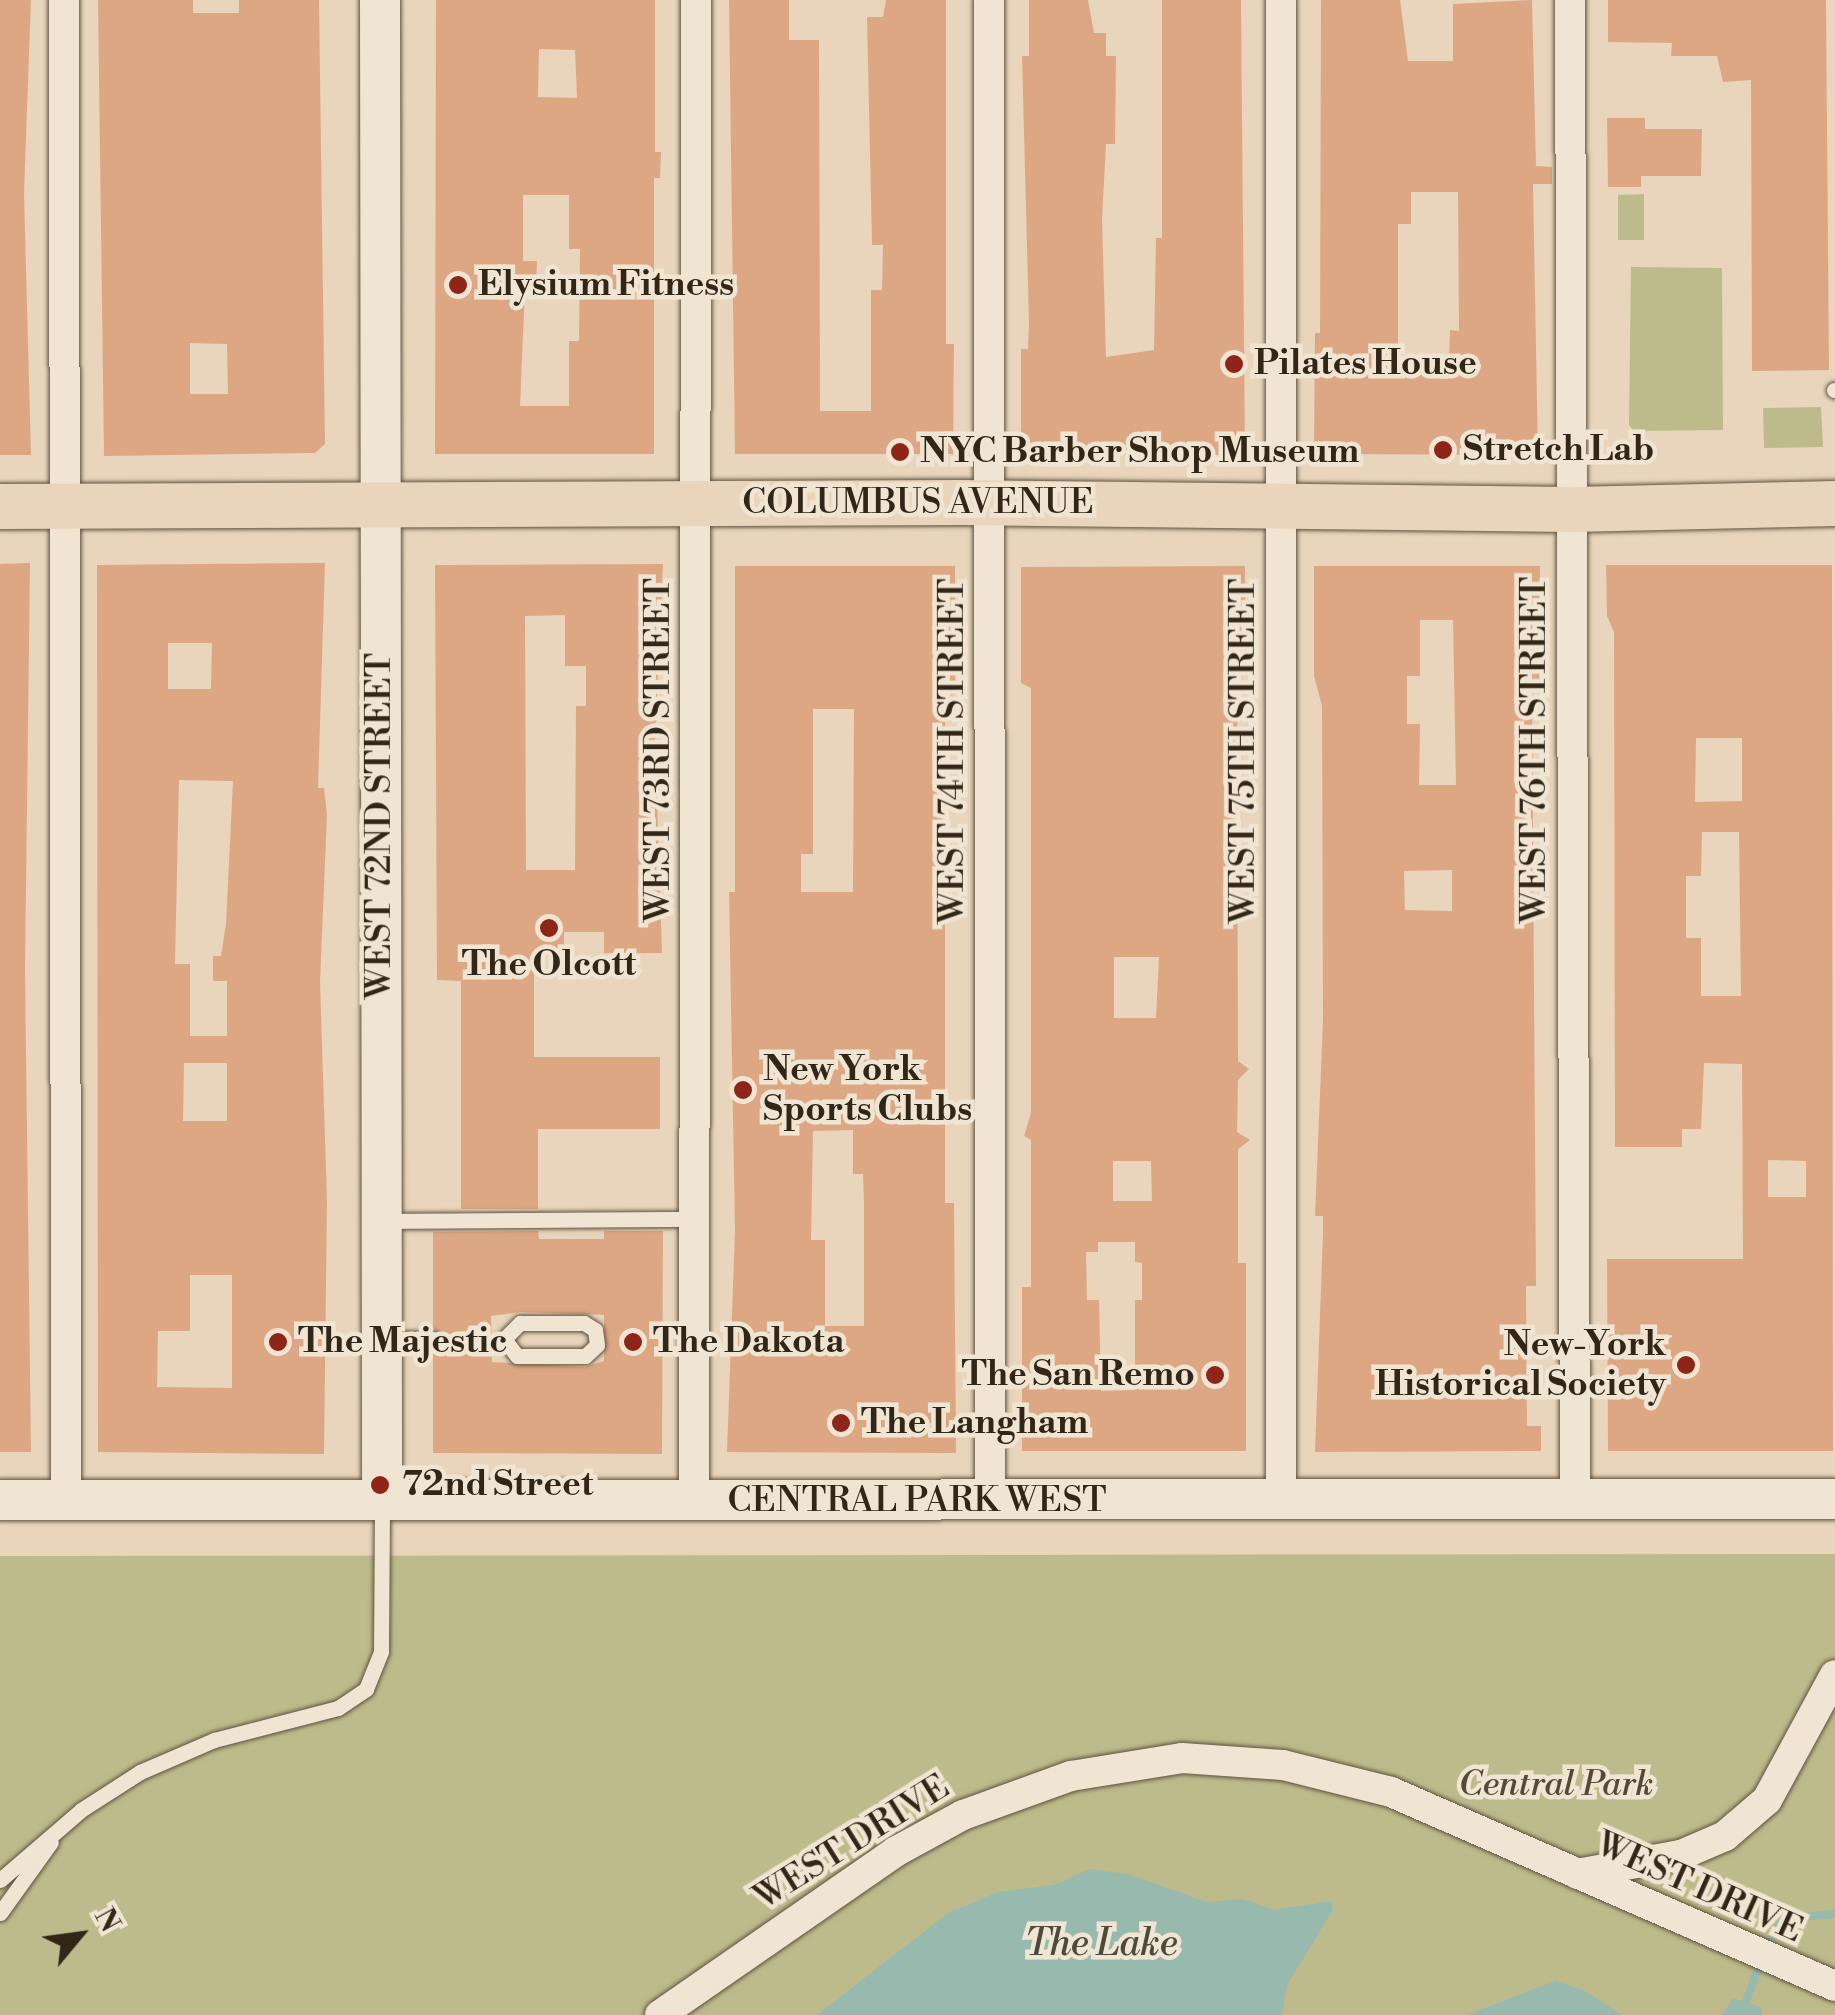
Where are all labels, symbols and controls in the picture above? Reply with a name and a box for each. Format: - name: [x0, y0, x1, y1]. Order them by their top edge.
- place label: Elysium Fitness: [478, 264, 734, 306]
- marker: Elysium Fitness: [447, 274, 469, 296]
- place label: Pilates House: [1254, 343, 1477, 385]
- marker: Pilates House: [1223, 353, 1245, 375]
- place label: Stretch Lab: [1463, 429, 1654, 471]
- place label: NYC Barber Shop Museum: [920, 431, 1359, 473]
- marker: Stretch Lab: [1432, 439, 1454, 461]
- marker: NYC Barber Shop Museum: [889, 441, 911, 463]
- street label: COLUMBUS AVENUE: [742, 482, 1094, 524]
- street label: WEST 76TH STREET: [1514, 577, 1556, 923]
- street label: WEST 73RD STREET: [638, 578, 680, 922]
- street label: WEST 74TH STREET: [932, 578, 974, 924]
- street label: WEST 75TH STREET: [1223, 578, 1265, 924]
- street label: WEST 72ND STREET: [359, 653, 401, 999]
- marker: The Olcott: [538, 917, 560, 939]
- place label: The Olcott: [462, 944, 636, 986]
- place label: New York Sports Clubs: [763, 1049, 972, 1131]
- marker: New York Sports Clubs: [732, 1079, 754, 1101]
- place label: The Majestic: [298, 1321, 507, 1363]
- place label: The Dakota: [653, 1321, 845, 1363]
- place label: New-York Historical Society: [1375, 1324, 1666, 1406]
- marker: The Majestic: [267, 1331, 289, 1353]
- marker: The Dakota: [622, 1331, 644, 1353]
- place label: The San Remo: [962, 1354, 1195, 1396]
- marker: New-York Historical Society: [1675, 1354, 1697, 1376]
- marker: The San Remo: [1204, 1364, 1226, 1386]
- place label: The Langham: [861, 1402, 1088, 1444]
- marker: The Langham: [830, 1412, 852, 1434]
- place label: 72nd Street: [402, 1464, 593, 1506]
- marker: 72nd Street: [367, 1472, 393, 1498]
- street label: CENTRAL PARK WEST: [727, 1480, 1107, 1522]
- park label: Central Park: [1458, 1764, 1654, 1806]
- street label: WEST DRIVE: [747, 1766, 957, 1920]
- street label: WEST DRIVE: [1589, 1824, 1809, 1952]
- north arrow: [30, 1885, 130, 1985]
- text: N: [86, 1902, 127, 1938]
- water label: The Lake: [1024, 1921, 1178, 1967]

